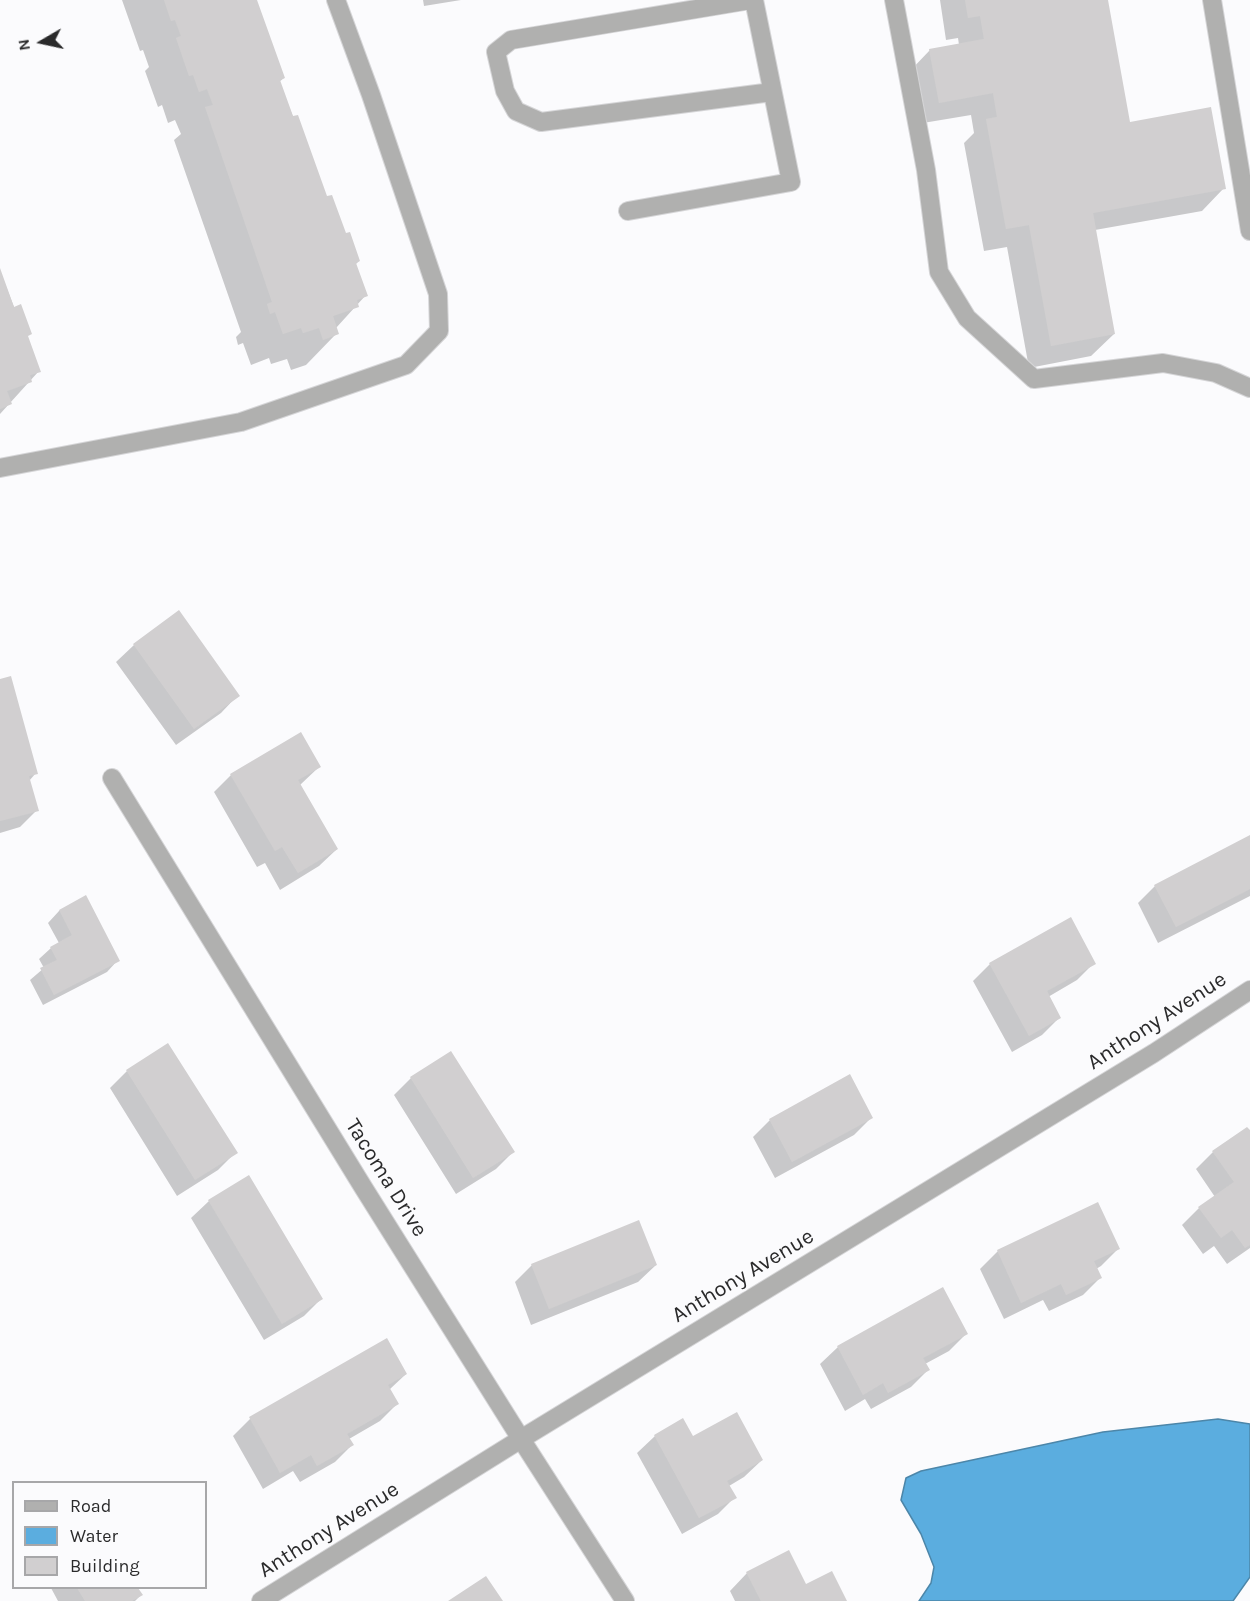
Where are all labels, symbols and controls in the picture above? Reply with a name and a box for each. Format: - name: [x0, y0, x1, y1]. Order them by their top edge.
- north arrow: [12, 12, 72, 72]
- text: N: [13, 38, 34, 52]
- street label: Anthony Avenue: [1082, 966, 1232, 1076]
- street label: Tacoma Drive: [339, 1114, 433, 1242]
- street label: Anthony Avenue: [667, 1223, 819, 1329]
- street label: Anthony Avenue: [254, 1476, 404, 1584]
- legend: [12, 1481, 207, 1589]
- text: Road: [70, 1495, 111, 1517]
- text: Water: [70, 1525, 118, 1547]
- text: Building: [70, 1555, 140, 1577]

